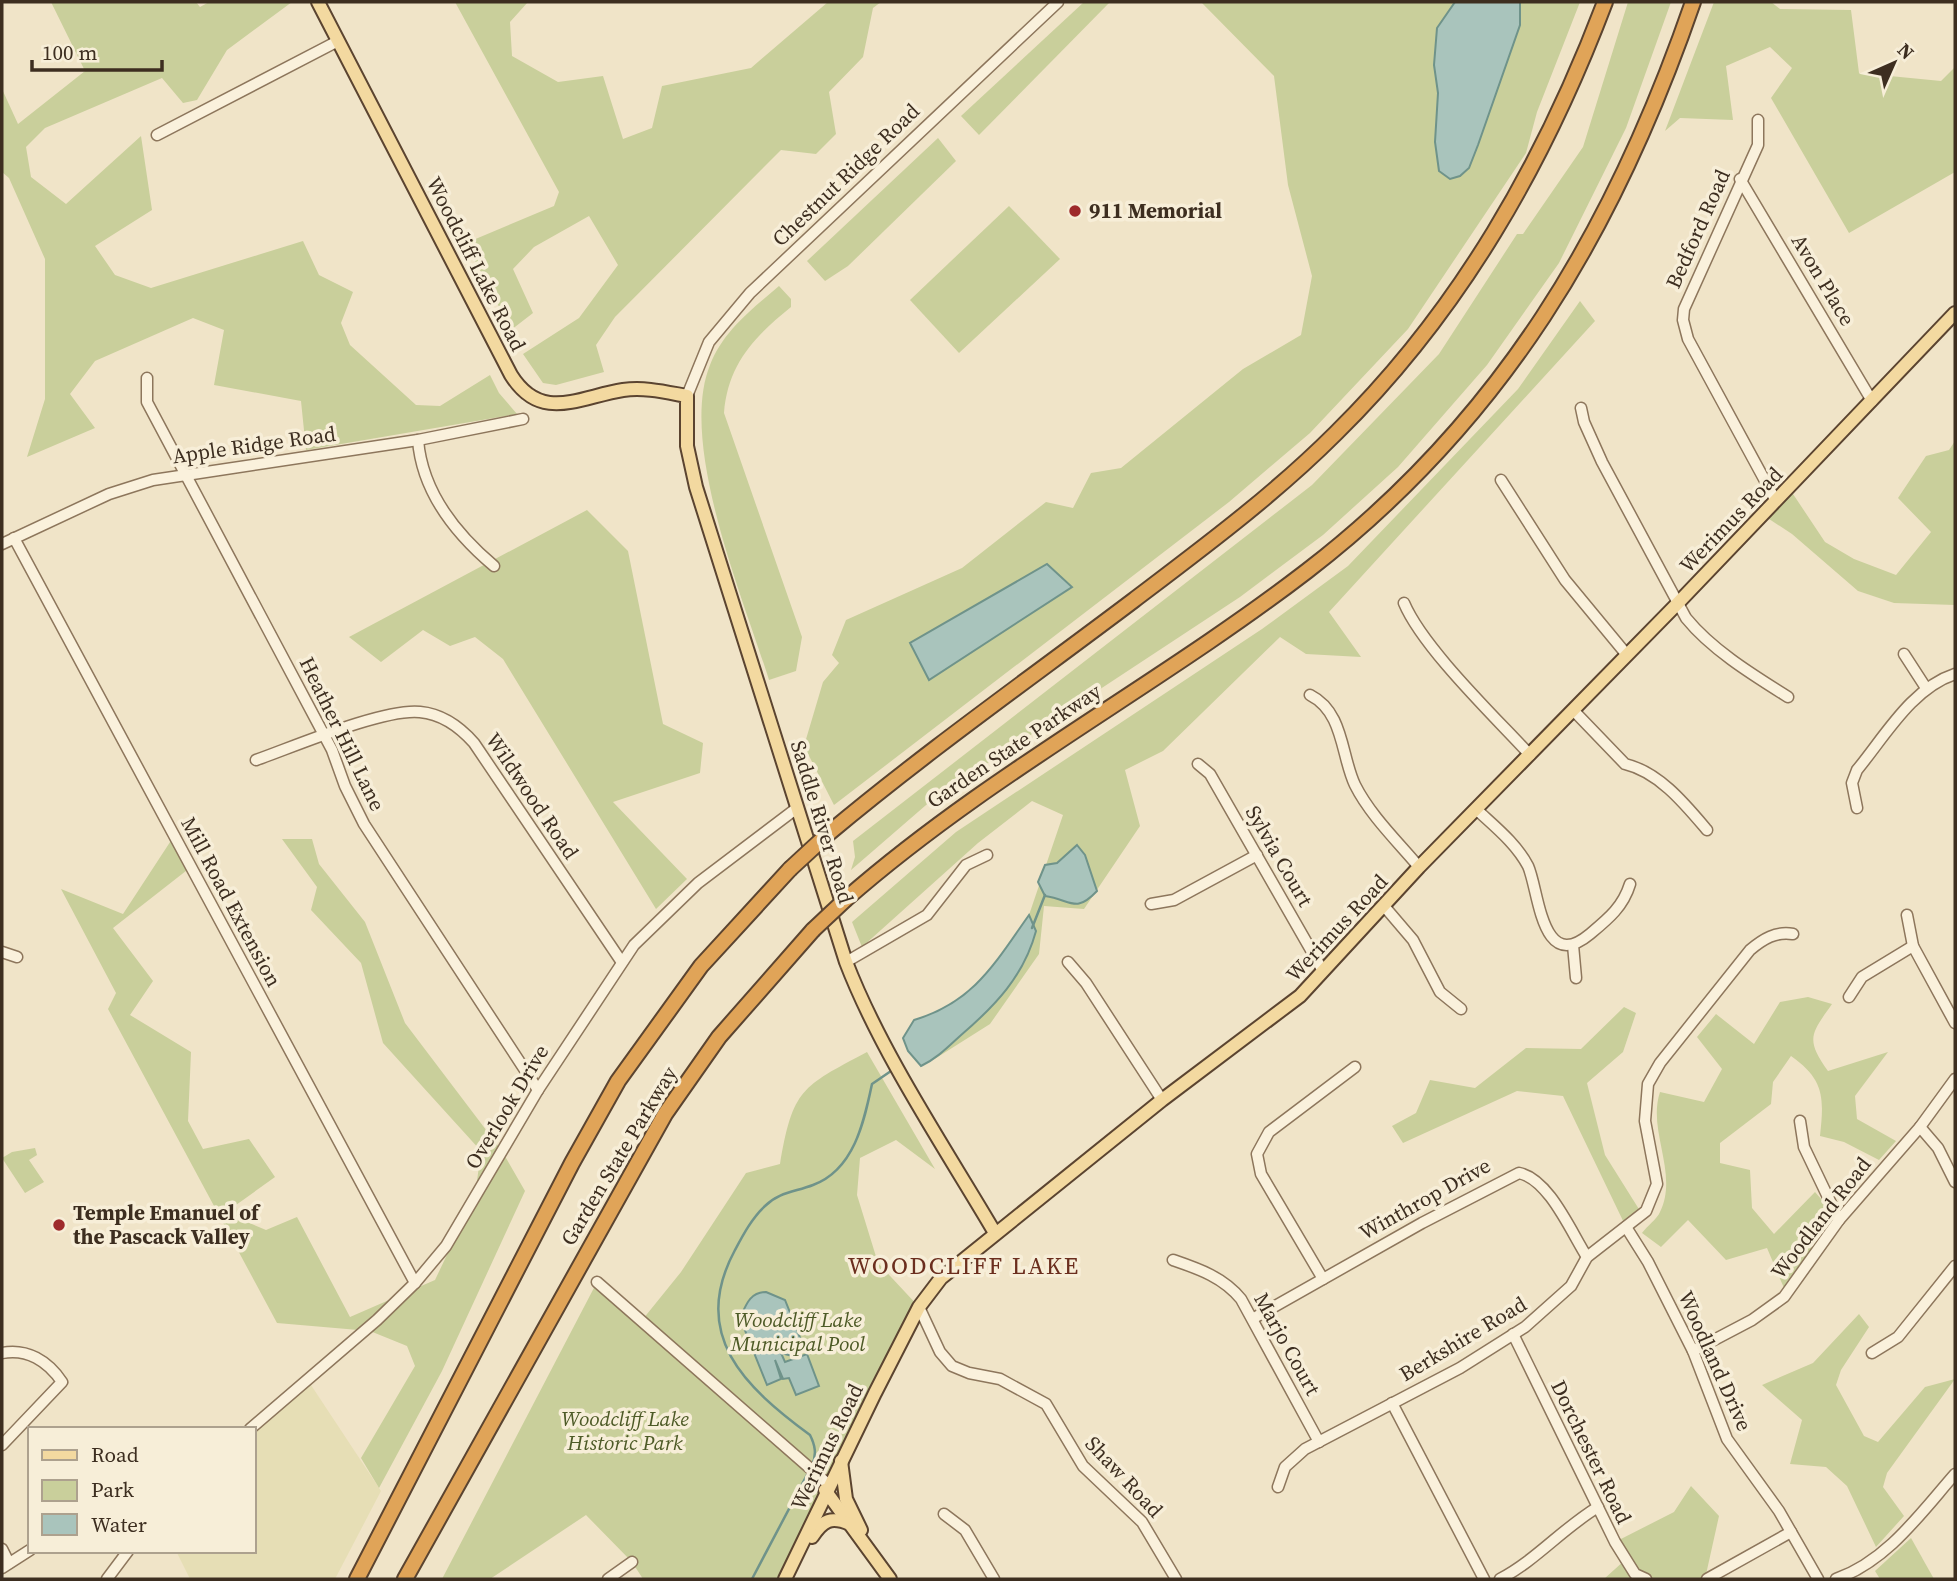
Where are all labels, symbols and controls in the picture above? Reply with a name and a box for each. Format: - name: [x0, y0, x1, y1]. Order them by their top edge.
- scale bar: [32, 28, 161, 72]
- north arrow: [1859, 28, 1929, 98]
- text: N: [1892, 37, 1920, 65]
- text: 100 m: [42, 38, 97, 67]
- street label: Chestnut Ridge Road: [766, 97, 926, 253]
- street label: Bedford Road: [1658, 165, 1737, 293]
- street label: Woodcliff Lake Road: [420, 171, 533, 356]
- place label: 911 Memorial: [1089, 196, 1222, 225]
- marker: 911 Memorial: [1067, 203, 1083, 219]
- street label: Avon Place: [1785, 229, 1862, 331]
- street label: Apple Ridge Road: [170, 419, 338, 470]
- street label: Werimus Road: [1673, 460, 1789, 579]
- street label: Heather Hill Lane: [293, 652, 392, 816]
- street label: Garden State Parkway: [921, 676, 1107, 815]
- street label: Wildwood Road: [479, 727, 586, 865]
- street label: Saddle River Road: [784, 737, 861, 907]
- street label: Sylvia Court: [1239, 800, 1320, 912]
- street label: Mill Road Extension: [174, 812, 289, 992]
- street label: Werimus Road: [1279, 868, 1394, 988]
- street label: Overlook Drive: [458, 1039, 555, 1174]
- street label: Garden State Parkway: [554, 1060, 684, 1251]
- street label: Winthrop Drive: [1354, 1151, 1496, 1247]
- street label: Woodland Road: [1764, 1151, 1877, 1285]
- place label: Temple Emanuel of the Pascack Valley: [73, 1198, 261, 1251]
- marker: Temple Emanuel of the Pascack Valley: [51, 1217, 67, 1233]
- district label: WOODCLIFF LAKE: [848, 1249, 1080, 1282]
- street label: Woodland Drive: [1672, 1286, 1759, 1435]
- street label: Marjo Court: [1247, 1287, 1328, 1400]
- street label: Berkshire Road: [1394, 1289, 1532, 1388]
- park label: Woodcliff Lake Municipal Pool: [730, 1305, 865, 1358]
- street label: Dorchester Road: [1544, 1375, 1639, 1529]
- street label: Werimus Road: [783, 1379, 870, 1515]
- park label: Woodcliff Lake Historic Park: [561, 1404, 689, 1457]
- legend: [28, 1427, 256, 1553]
- street label: Shaw Road: [1079, 1429, 1170, 1524]
- text: Road: [91, 1440, 139, 1469]
- text: Park: [91, 1475, 135, 1504]
- text: Water: [91, 1510, 147, 1539]

